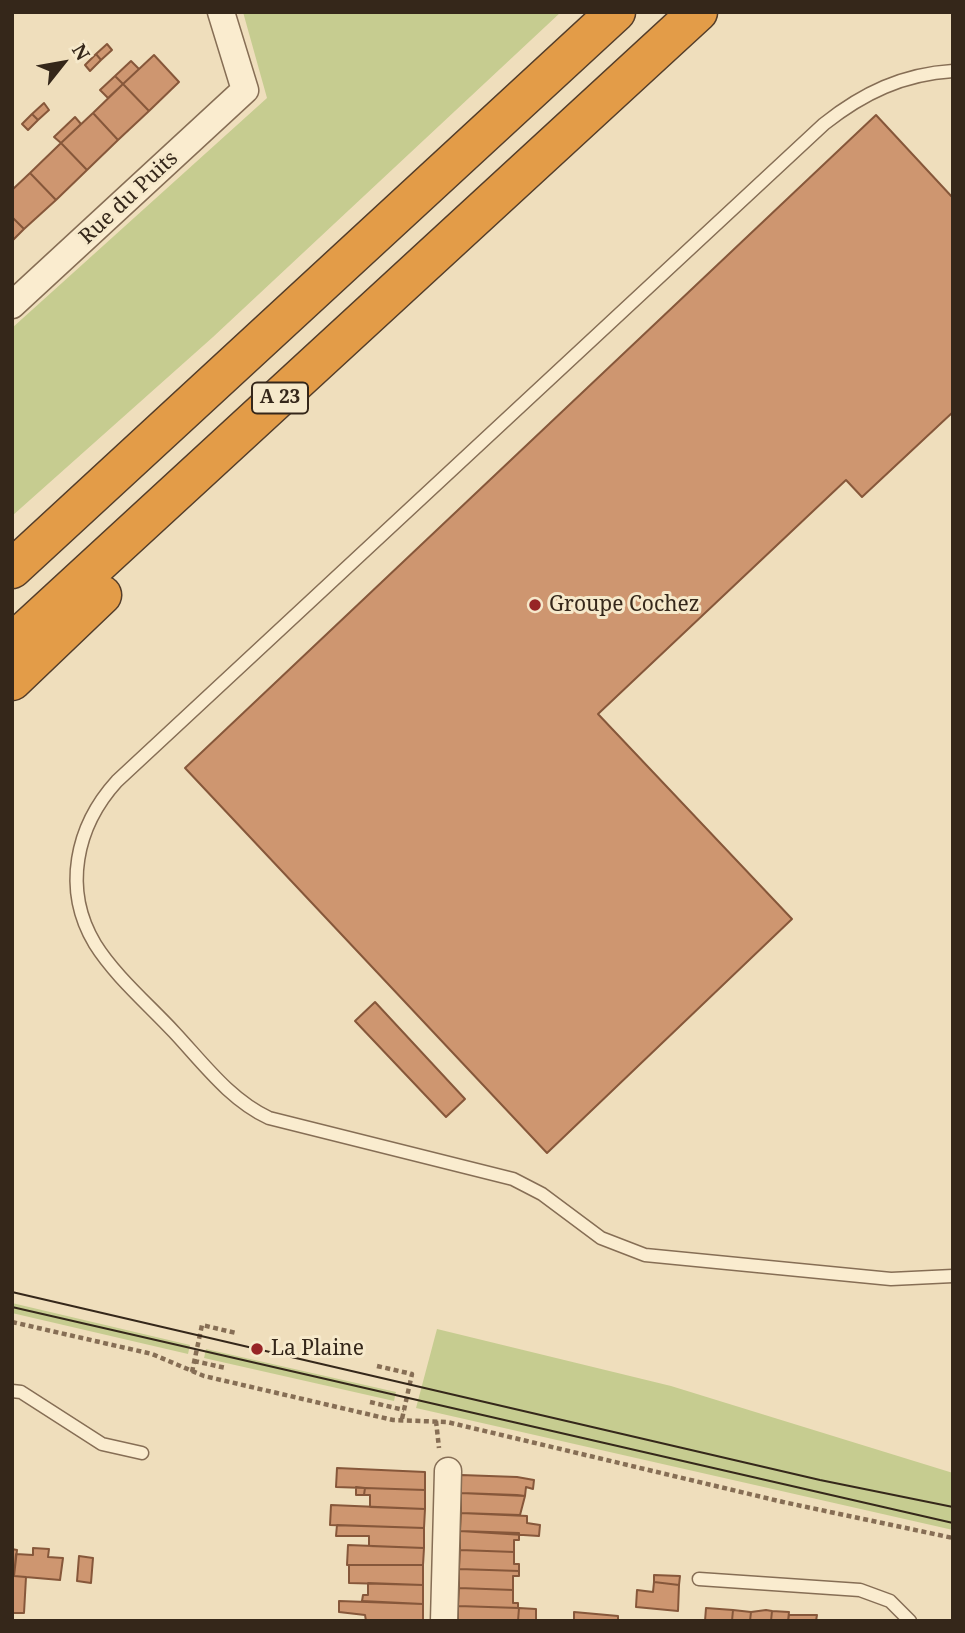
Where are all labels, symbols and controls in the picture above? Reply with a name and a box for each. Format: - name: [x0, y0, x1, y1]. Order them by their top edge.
- north arrow: [28, 28, 98, 98]
- text: N: [66, 39, 96, 65]
- street label: Rue du Puits: [75, 146, 183, 250]
- road number: A 23: [252, 382, 308, 414]
- place label: Groupe Cochez: [549, 592, 700, 618]
- marker: Groupe Cochez: [527, 597, 543, 613]
- place label: La Plaine: [271, 1336, 364, 1362]
- marker: La Plaine: [249, 1341, 265, 1357]

